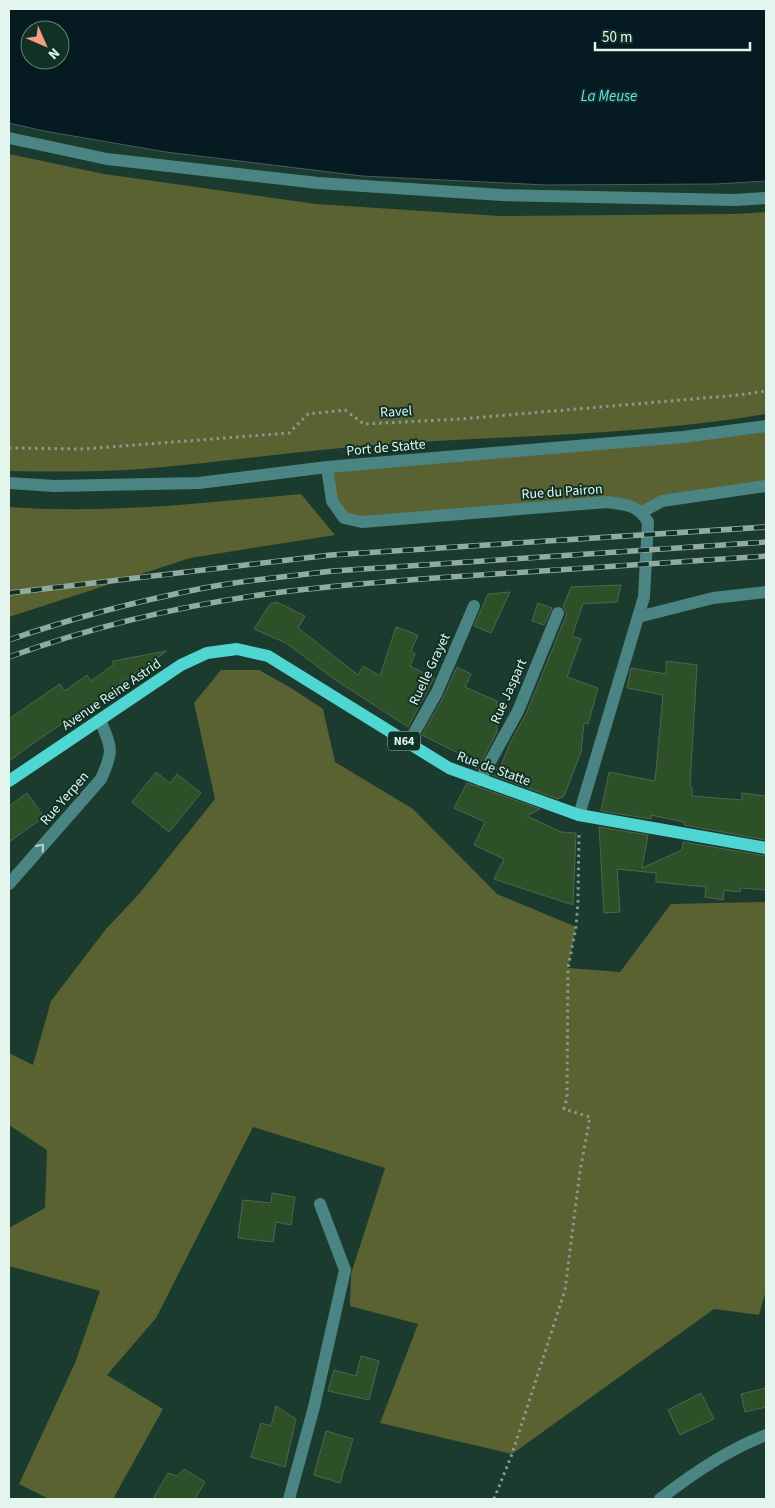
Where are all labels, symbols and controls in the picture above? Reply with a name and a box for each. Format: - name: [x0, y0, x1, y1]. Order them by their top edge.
- north arrow: [20, 20, 70, 70]
- scale bar: [595, 20, 750, 52]
- text: 50 m: [602, 27, 632, 48]
- text: N: [43, 43, 64, 64]
- water label: La Meuse: [581, 86, 637, 107]
- street label: Ravel: [380, 401, 413, 423]
- street label: Port de Statte: [346, 435, 427, 461]
- street label: Rue du Pairon: [521, 479, 603, 505]
- street label: Ruelle Grayet: [404, 630, 455, 709]
- street label: Avenue Reine Astrid: [58, 654, 165, 736]
- street label: Rue Jaspart: [486, 656, 532, 727]
- road number: N64: [388, 731, 420, 750]
- street label: Rue de Statte: [454, 746, 533, 792]
- street label: Rue Yerpen: [36, 767, 94, 830]
- one-way arrow: [35, 844, 44, 853]

